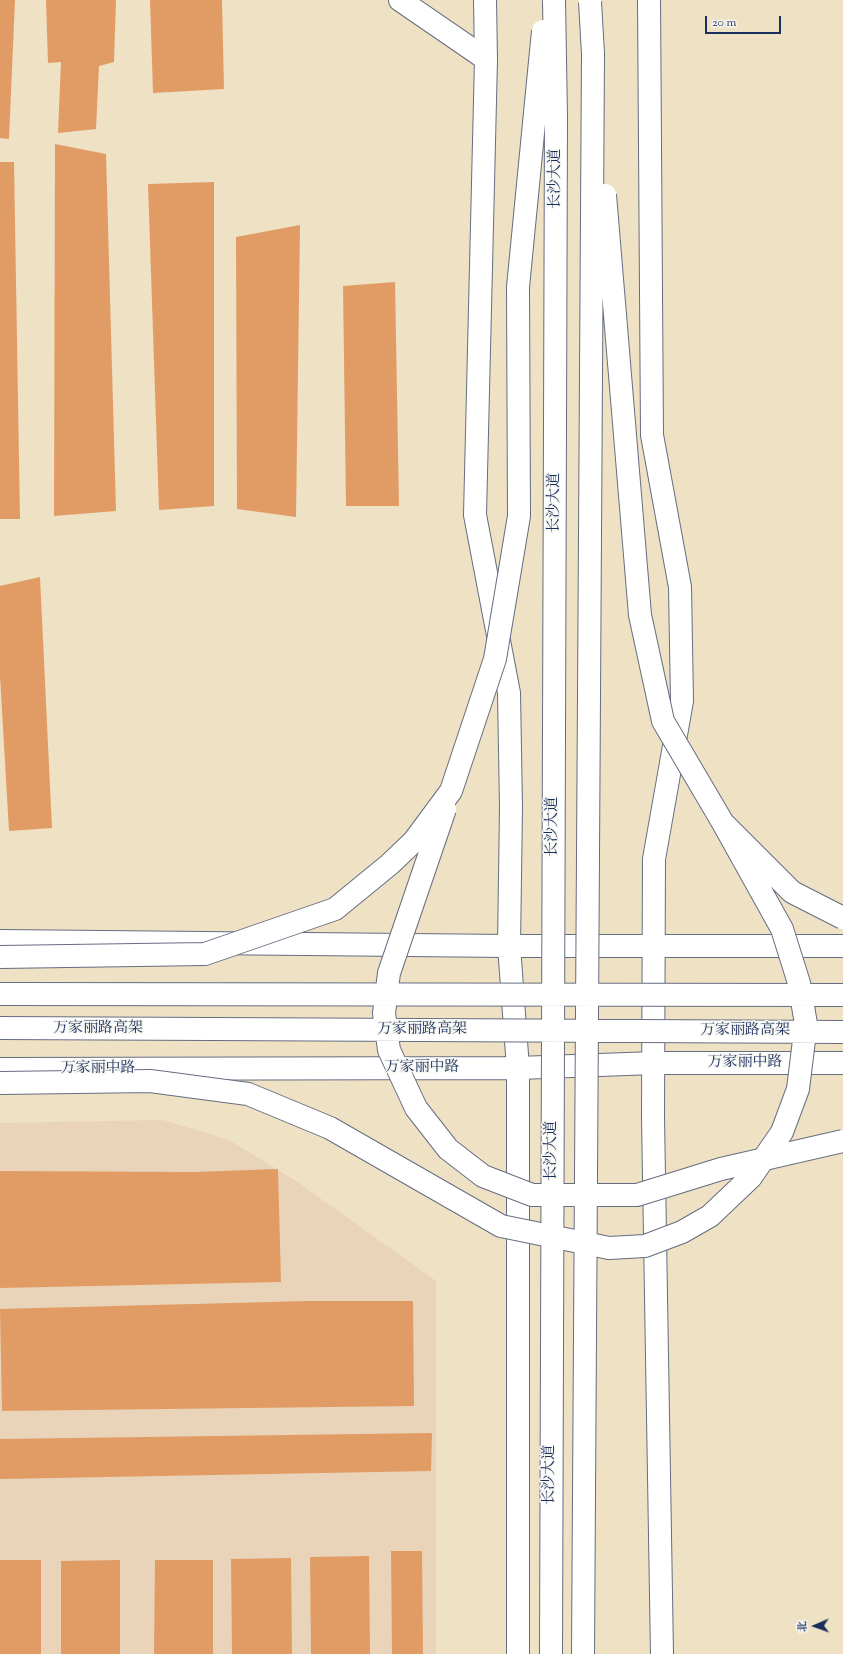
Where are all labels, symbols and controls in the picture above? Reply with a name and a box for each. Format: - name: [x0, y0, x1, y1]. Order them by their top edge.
- scale bar: [707, 8, 783, 34]
- text: 20 m: [712, 14, 736, 32]
- street label: 长沙大道: [547, 149, 565, 209]
- street label: 长沙大道: [546, 473, 564, 533]
- street label: 长沙大道: [544, 797, 562, 857]
- street label: 万家丽路高架: [53, 1020, 143, 1038]
- street label: 万家丽路高架: [377, 1021, 467, 1039]
- street label: 万家丽路高架: [700, 1022, 790, 1040]
- street label: 万家丽中路: [708, 1054, 782, 1072]
- street label: 万家丽中路: [385, 1059, 459, 1077]
- street label: 万家丽中路: [61, 1060, 135, 1078]
- street label: 长沙大道: [543, 1121, 561, 1181]
- street label: 长沙大道: [541, 1445, 559, 1505]
- north arrow: [795, 1606, 835, 1646]
- text: 北: [795, 1621, 811, 1632]

